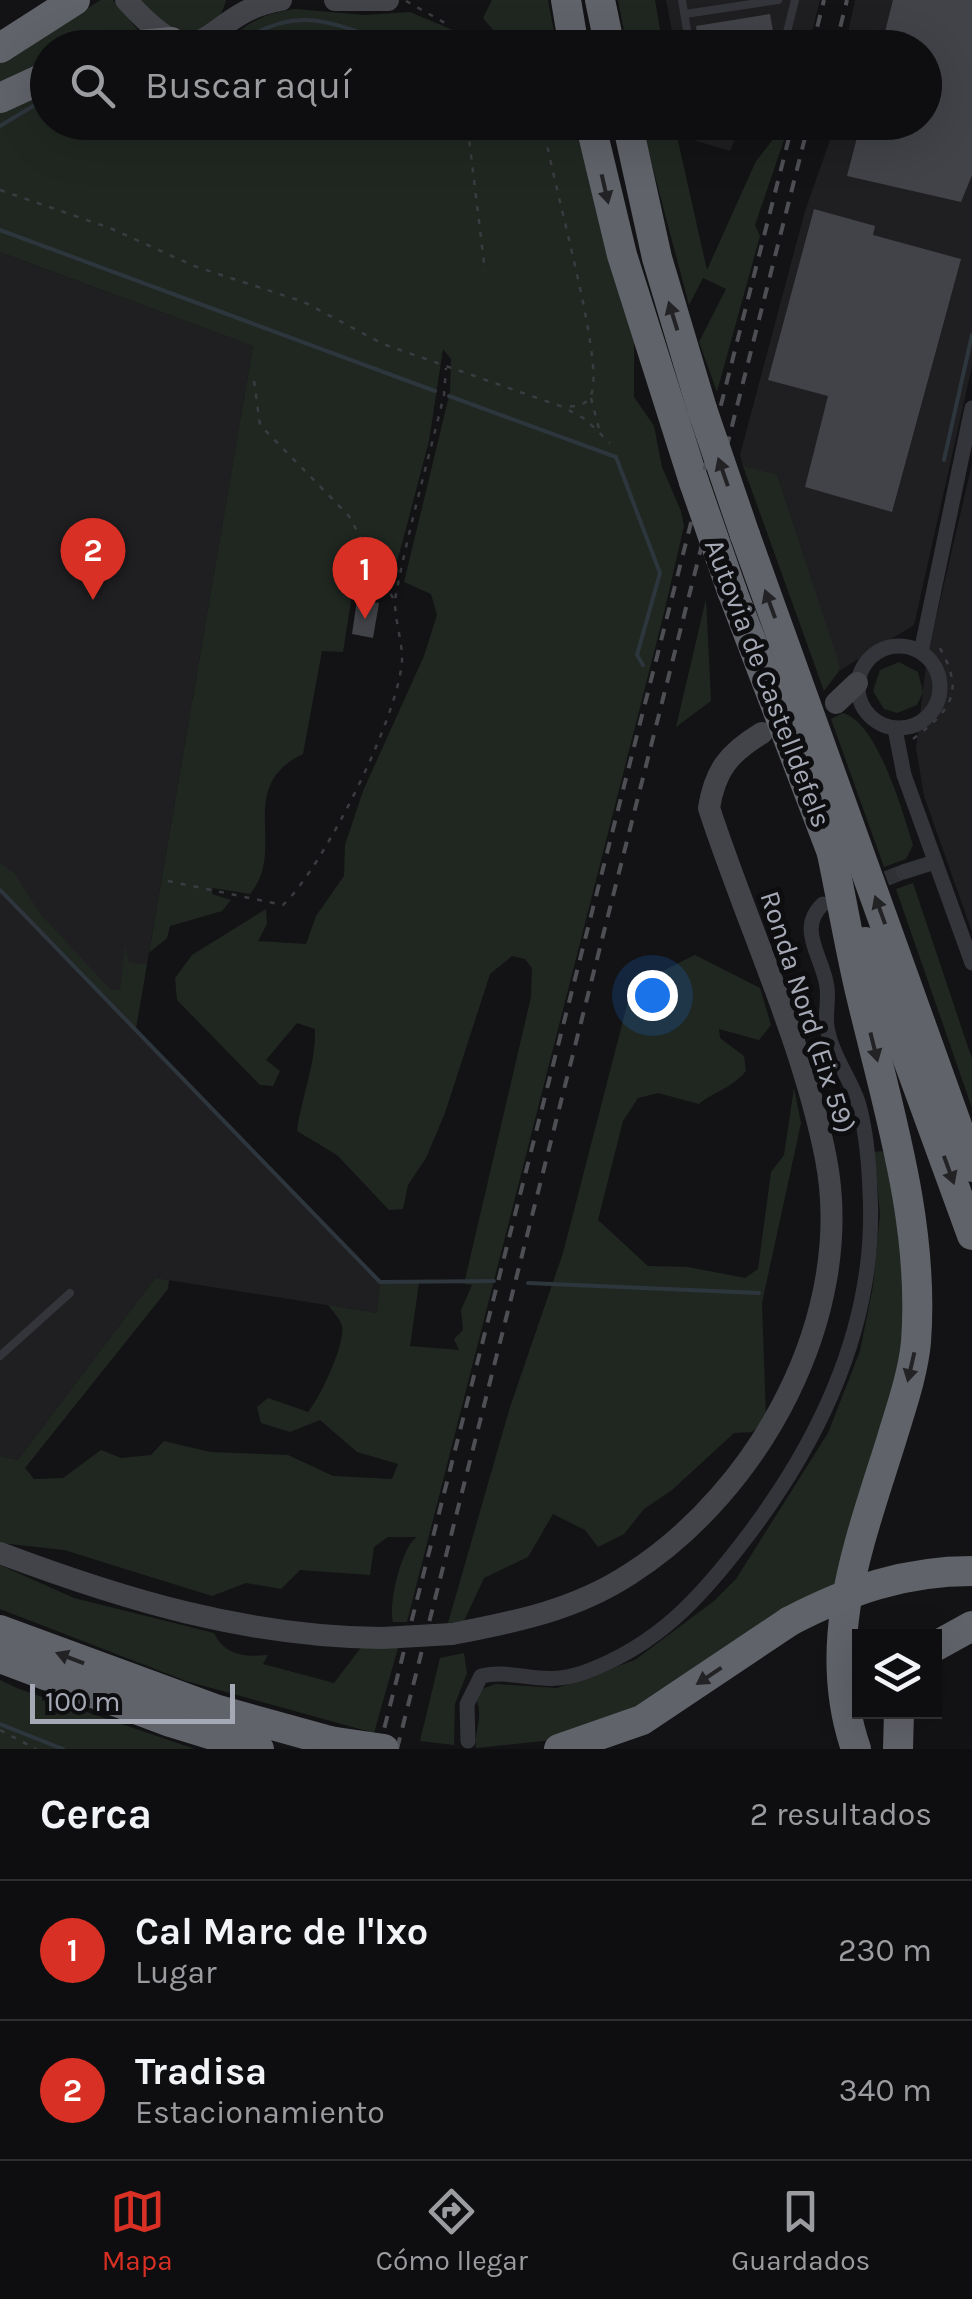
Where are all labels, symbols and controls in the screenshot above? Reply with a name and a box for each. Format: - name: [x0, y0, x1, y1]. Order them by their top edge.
- search box: [30, 30, 942, 140]
- icon: search: [65, 58, 120, 113]
- text: Buscar aquí: [145, 63, 352, 108]
- one-way arrow: [598, 174, 613, 205]
- one-way arrow: [665, 300, 680, 330]
- one-way arrow: [715, 456, 730, 486]
- pin: 2: [61, 518, 126, 600]
- street label: Autovia de Castelldefels: [698, 534, 838, 832]
- pin: 1: [332, 536, 398, 619]
- one-way arrow: [762, 589, 777, 619]
- street label: Ronda Nord (Eix 59): [753, 887, 863, 1137]
- one-way arrow: [872, 895, 887, 925]
- your location: [627, 970, 678, 1021]
- one-way arrow: [867, 1032, 882, 1063]
- one-way arrow: [942, 1156, 957, 1186]
- one-way arrow: [903, 1352, 918, 1383]
- map controls: [852, 1629, 942, 1719]
- button: layers: [852, 1629, 942, 1719]
- one-way arrow: [55, 1650, 85, 1665]
- one-way arrow: [696, 1666, 723, 1685]
- scale bar: [30, 1679, 235, 1724]
- text: 100 m: [45, 1685, 120, 1718]
- text: Cerca: [40, 1789, 152, 1839]
- text: 2 resultados: [750, 1796, 932, 1833]
- text: Cal Marc de l'Ixo: [135, 1909, 428, 1954]
- text: 1: [67, 1932, 78, 1969]
- text: 230 m: [838, 1932, 932, 1969]
- text: Lugar: [135, 1954, 217, 1991]
- text: Tradisa: [135, 2049, 267, 2094]
- text: 2: [63, 2072, 82, 2109]
- text: 340 m: [839, 2072, 932, 2109]
- text: Estacionamiento: [135, 2094, 385, 2131]
- tab: Mapa: [102, 2184, 173, 2277]
- tab: Cómo llegar: [376, 2184, 528, 2277]
- tab: Guardados: [731, 2184, 870, 2277]

